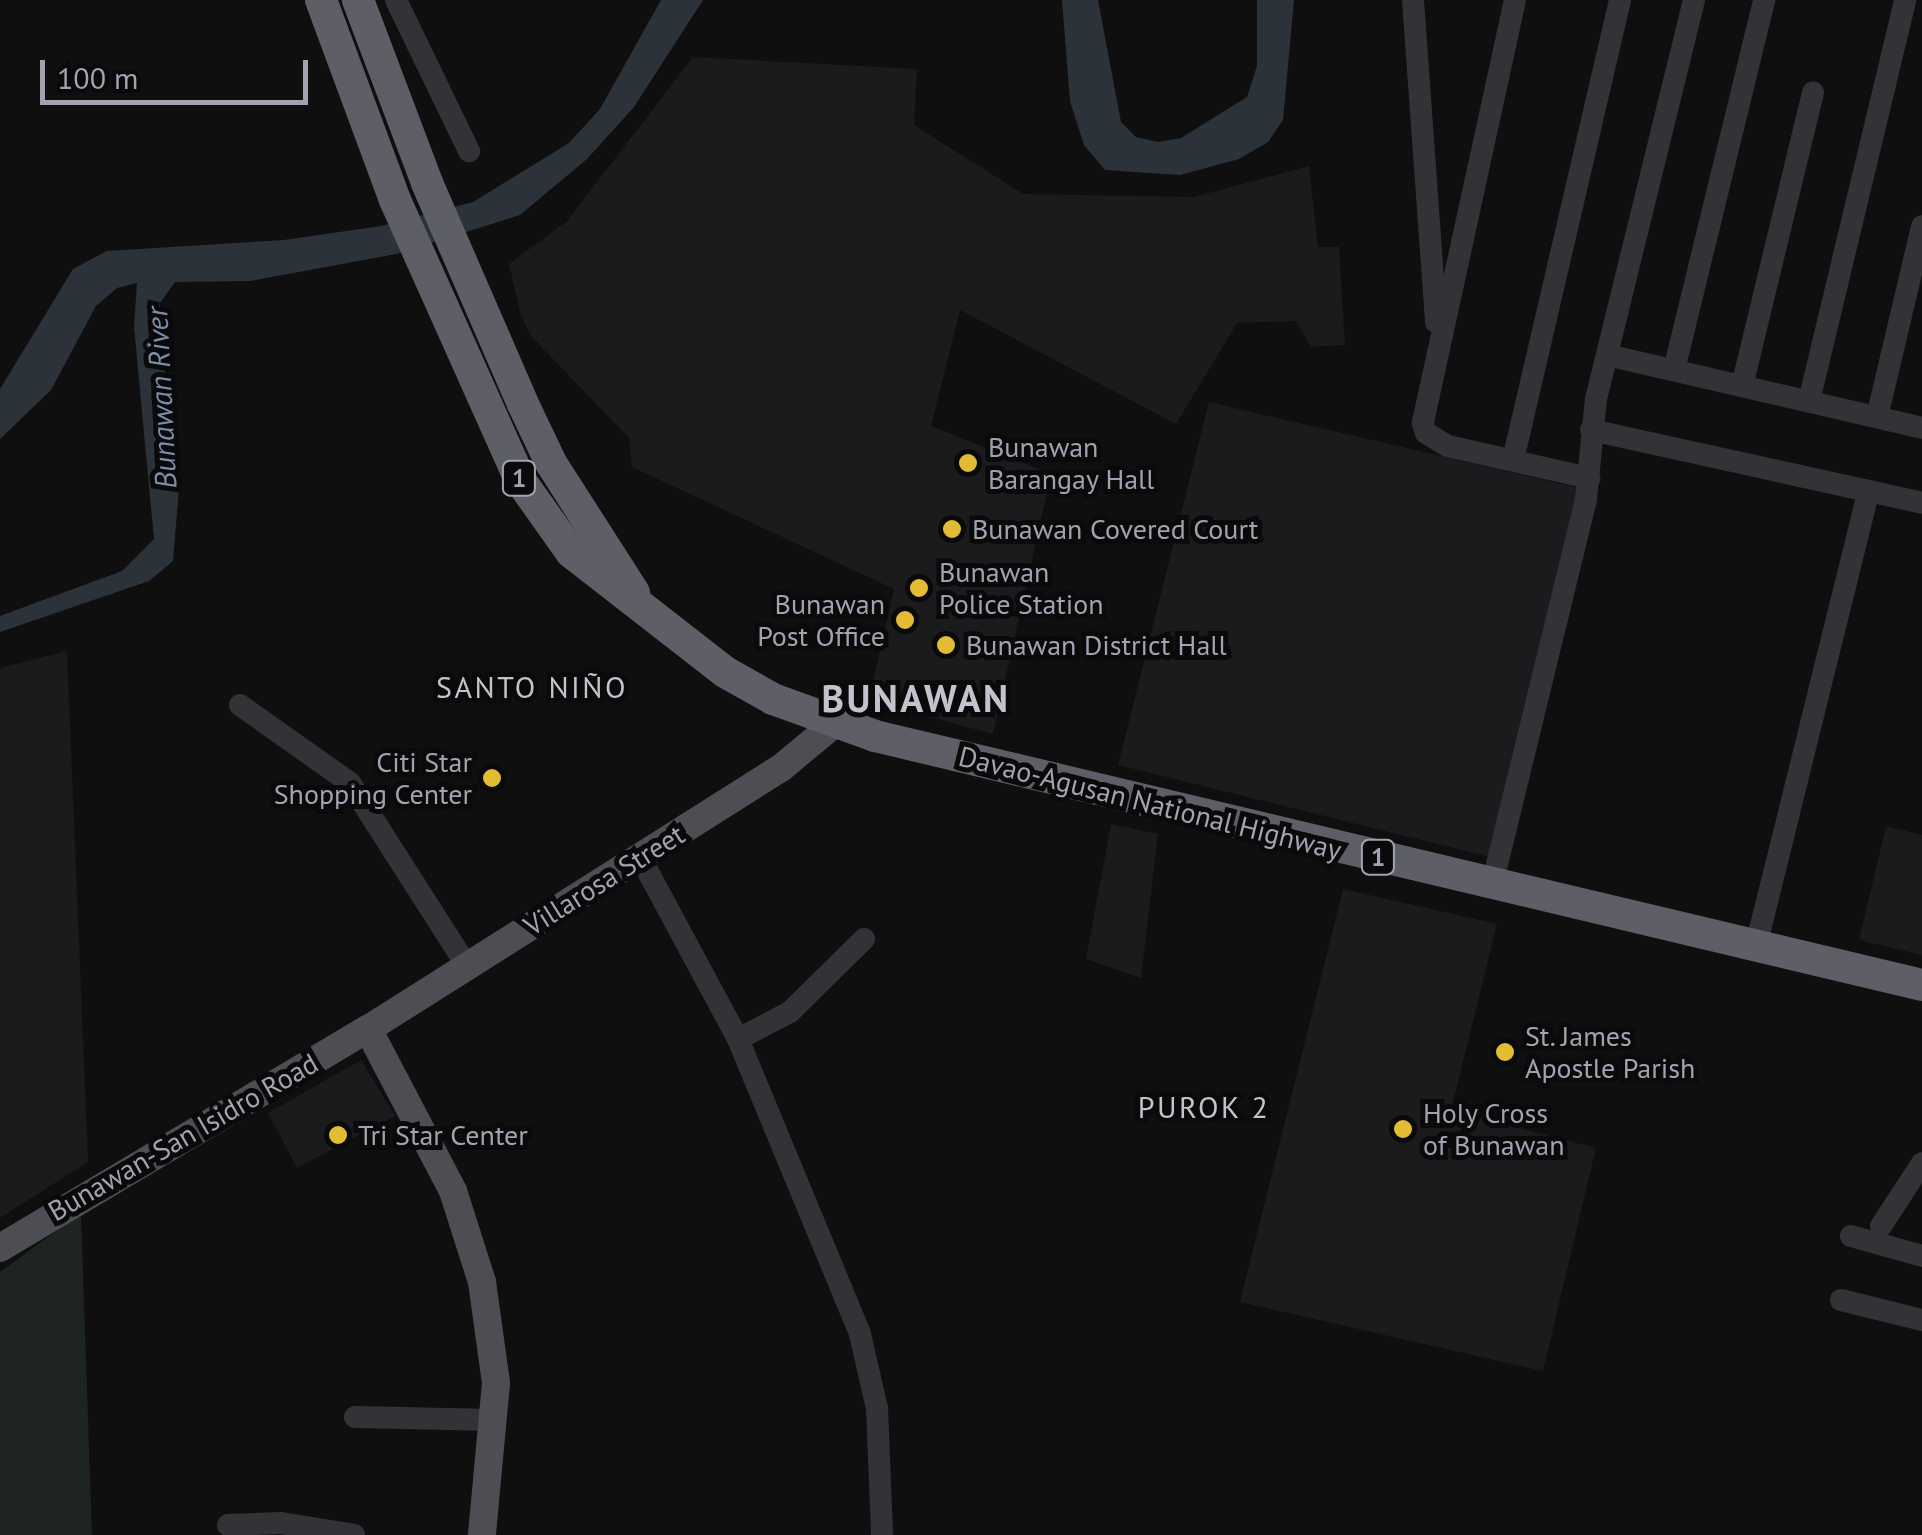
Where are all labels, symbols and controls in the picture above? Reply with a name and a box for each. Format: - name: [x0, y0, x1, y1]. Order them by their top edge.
- scale bar: [45, 40, 312, 102]
- text: 100 m: [57, 58, 138, 97]
- water label: Bunawan River: [138, 306, 184, 490]
- place label: Bunawan Barangay Hall: [988, 430, 1155, 496]
- marker: Bunawan Barangay Hall: [957, 452, 979, 474]
- road number: 1: [502, 458, 536, 498]
- place label: Bunawan Covered Court: [972, 512, 1258, 546]
- marker: Bunawan Covered Court: [941, 518, 963, 540]
- place label: Bunawan Police Station: [939, 555, 1104, 621]
- marker: Bunawan Police Station: [908, 577, 930, 599]
- place label: Bunawan Post Office: [757, 587, 885, 653]
- marker: Bunawan Post Office: [894, 609, 916, 631]
- place label: Bunawan District Hall: [966, 628, 1227, 662]
- marker: Bunawan District Hall: [935, 634, 957, 656]
- district label: SANTO NIÑO: [436, 669, 628, 705]
- district label: BUNAWAN: [821, 675, 1011, 721]
- street label: Davao-Agusan National Highway: [955, 739, 1345, 867]
- place label: Citi Star Shopping Center: [274, 745, 472, 811]
- marker: Citi Star Shopping Center: [481, 767, 503, 789]
- street label: Villarosa Street: [518, 817, 690, 943]
- road number: 1: [1360, 837, 1396, 877]
- place label: St. James Apostle Parish: [1525, 1019, 1695, 1085]
- marker: St. James Apostle Parish: [1494, 1041, 1516, 1063]
- street label: Bunawan-San Isidro Road: [42, 1046, 324, 1228]
- district label: PUROK 2: [1137, 1089, 1271, 1125]
- place label: Holy Cross of Bunawan: [1423, 1096, 1565, 1162]
- place label: Tri Star Center: [358, 1118, 528, 1152]
- marker: Holy Cross of Bunawan: [1392, 1118, 1414, 1140]
- marker: Tri Star Center: [327, 1124, 349, 1146]

